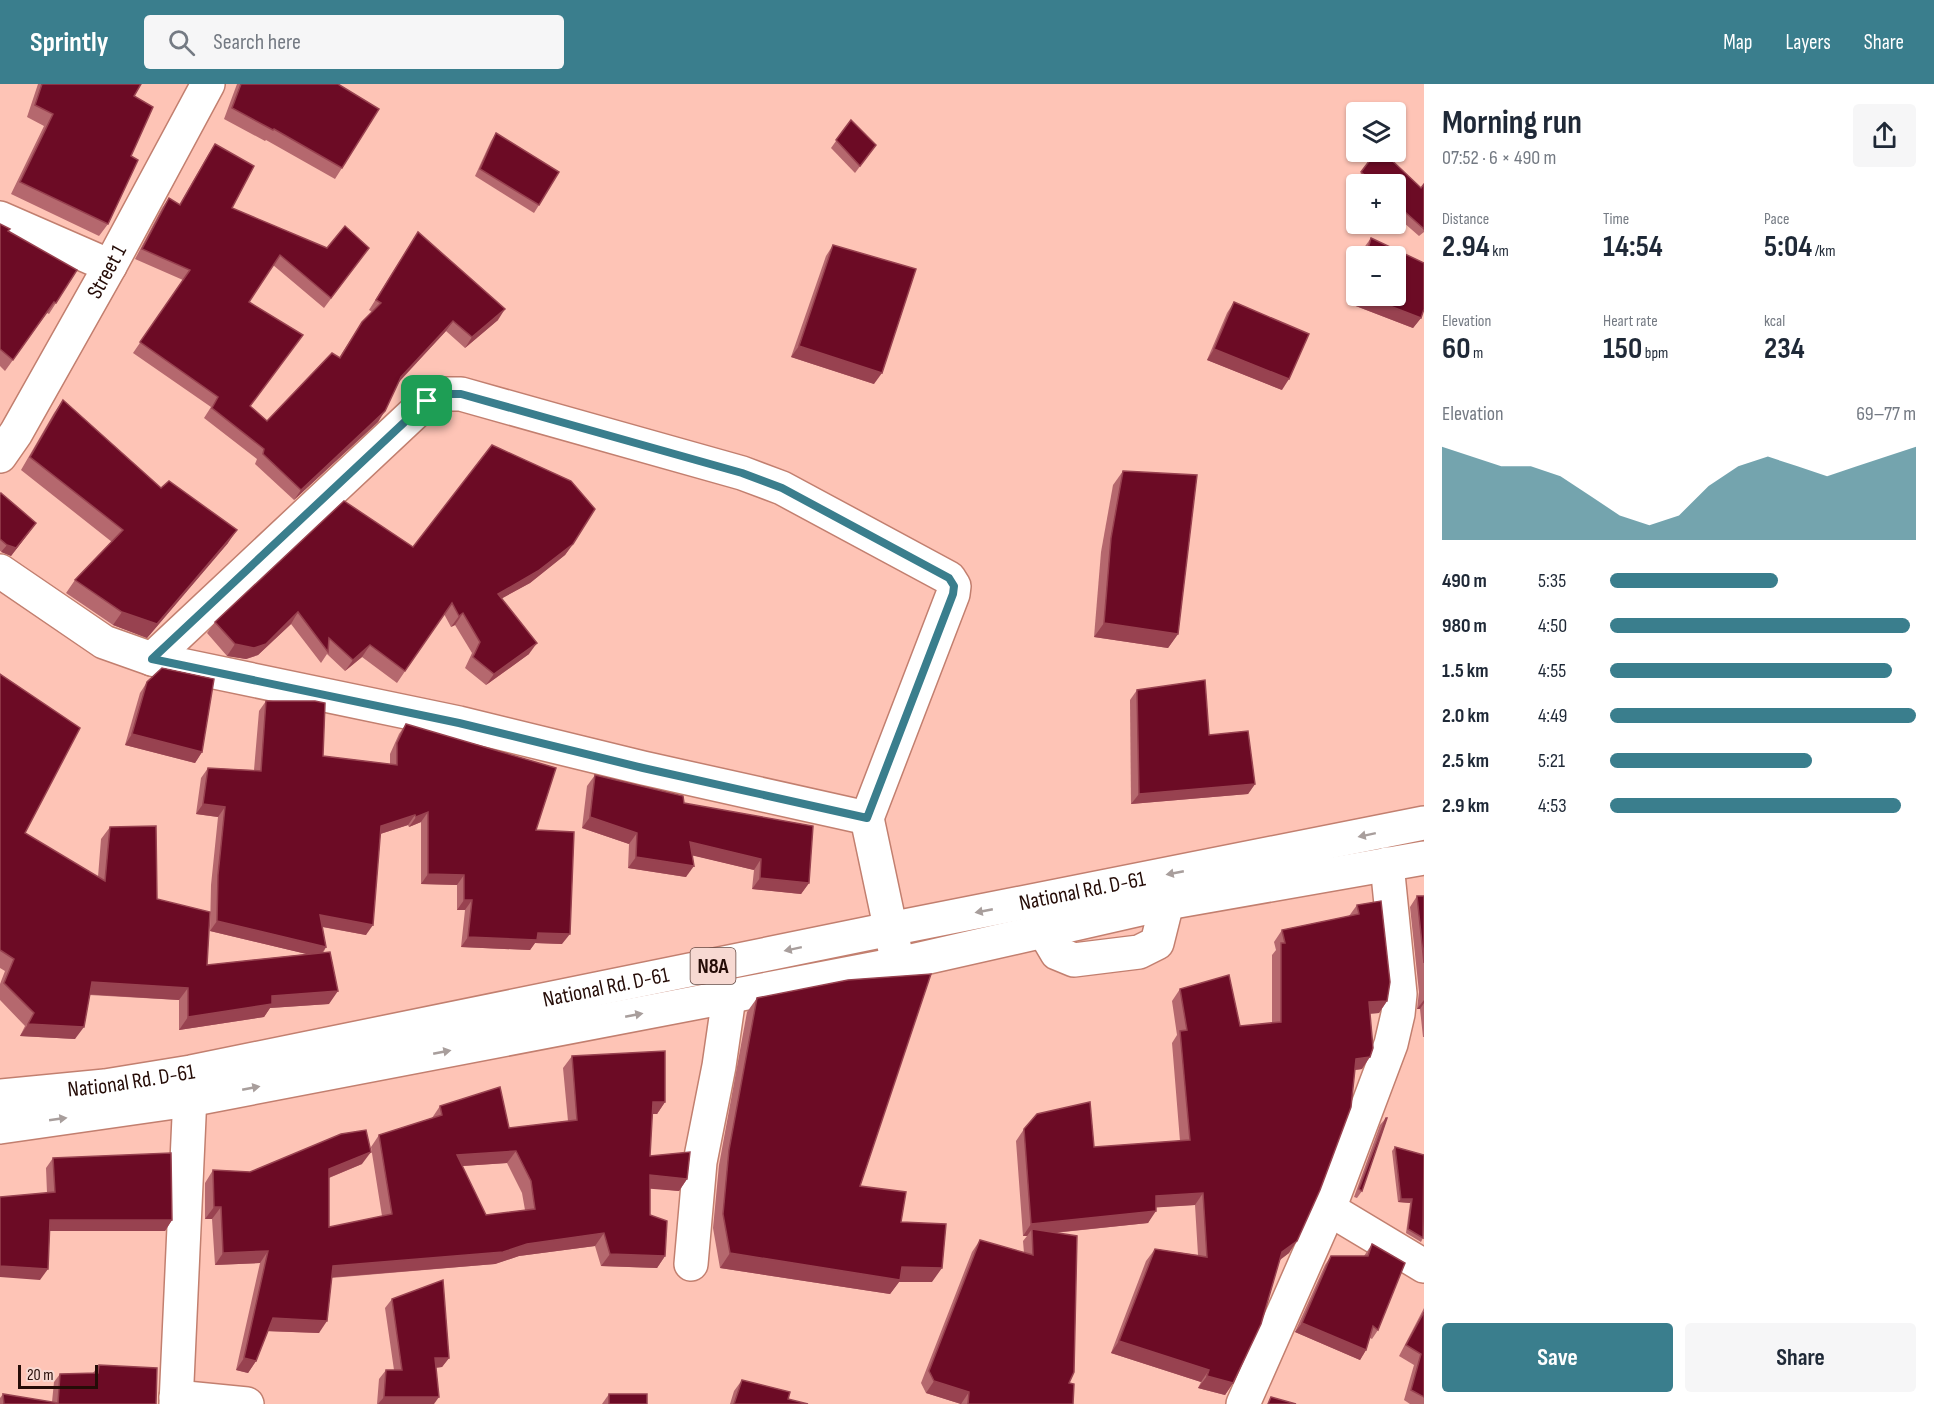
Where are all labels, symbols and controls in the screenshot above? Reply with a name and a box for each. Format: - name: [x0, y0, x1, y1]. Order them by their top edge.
- search box: [144, 15, 564, 69]
- text: Sprintly: [30, 26, 108, 59]
- icon: search: [165, 26, 198, 59]
- text: Search here: [213, 29, 301, 56]
- text: Map: [1723, 30, 1752, 55]
- text: Layers: [1785, 30, 1831, 55]
- text: Share: [1864, 30, 1904, 55]
- map controls: [1346, 102, 1406, 306]
- button: layers: [1346, 102, 1406, 162]
- text: Morning run: [1442, 103, 1582, 143]
- button: share: [1853, 104, 1916, 167]
- text: 07:52 · 6 × 490 m: [1442, 146, 1556, 170]
- button: +: [1346, 174, 1406, 234]
- text: Distance: [1442, 210, 1489, 229]
- text: Time: [1603, 210, 1629, 229]
- text: Pace: [1764, 210, 1789, 229]
- text: 2.94: [1442, 229, 1490, 265]
- text: 14:54: [1603, 229, 1663, 265]
- text: 5:04: [1764, 229, 1812, 265]
- street label: Street 1: [81, 240, 133, 304]
- text: km: [1490, 242, 1509, 261]
- text: /km: [1812, 242, 1835, 261]
- button: −: [1346, 246, 1406, 306]
- text: Elevation: [1442, 312, 1491, 331]
- text: Heart rate: [1603, 312, 1658, 331]
- text: kcal: [1764, 312, 1785, 331]
- text: 60: [1442, 331, 1470, 367]
- text: 150: [1603, 331, 1642, 367]
- text: 234: [1764, 331, 1805, 367]
- text: m: [1470, 344, 1483, 363]
- text: bpm: [1642, 344, 1668, 363]
- pin: [401, 375, 452, 426]
- icon: arrive: [410, 384, 443, 417]
- text: Elevation: [1442, 402, 1504, 426]
- text: 69–77 m: [1856, 402, 1916, 426]
- text: 490 m: [1442, 569, 1487, 593]
- text: 5:35: [1538, 569, 1566, 593]
- text: 980 m: [1442, 614, 1487, 638]
- text: 4:50: [1538, 614, 1567, 638]
- text: 1.5 km: [1442, 659, 1488, 683]
- text: 4:55: [1538, 659, 1566, 683]
- text: 2.0 km: [1442, 704, 1489, 728]
- text: 4:49: [1538, 704, 1567, 728]
- text: 2.5 km: [1442, 749, 1489, 773]
- text: 5:21: [1538, 749, 1565, 773]
- text: 2.9 km: [1442, 794, 1489, 818]
- text: 4:53: [1538, 794, 1567, 818]
- one-way arrow: [1358, 831, 1376, 841]
- street label: National Rd. D-61: [1017, 865, 1148, 917]
- one-way arrow: [1166, 869, 1185, 878]
- one-way arrow: [974, 907, 993, 916]
- one-way arrow: [783, 945, 802, 954]
- road number: N8A: [690, 948, 736, 984]
- street label: National Rd. D-61: [540, 961, 672, 1013]
- one-way arrow: [624, 1010, 643, 1019]
- one-way arrow: [433, 1047, 452, 1056]
- street label: National Rd. D-61: [66, 1058, 197, 1103]
- one-way arrow: [241, 1083, 260, 1092]
- one-way arrow: [49, 1114, 68, 1123]
- button: Save: [1442, 1323, 1673, 1392]
- button: Share: [1685, 1323, 1916, 1392]
- scale bar: [18, 1362, 98, 1390]
- text: 20 m: [27, 1366, 54, 1385]

